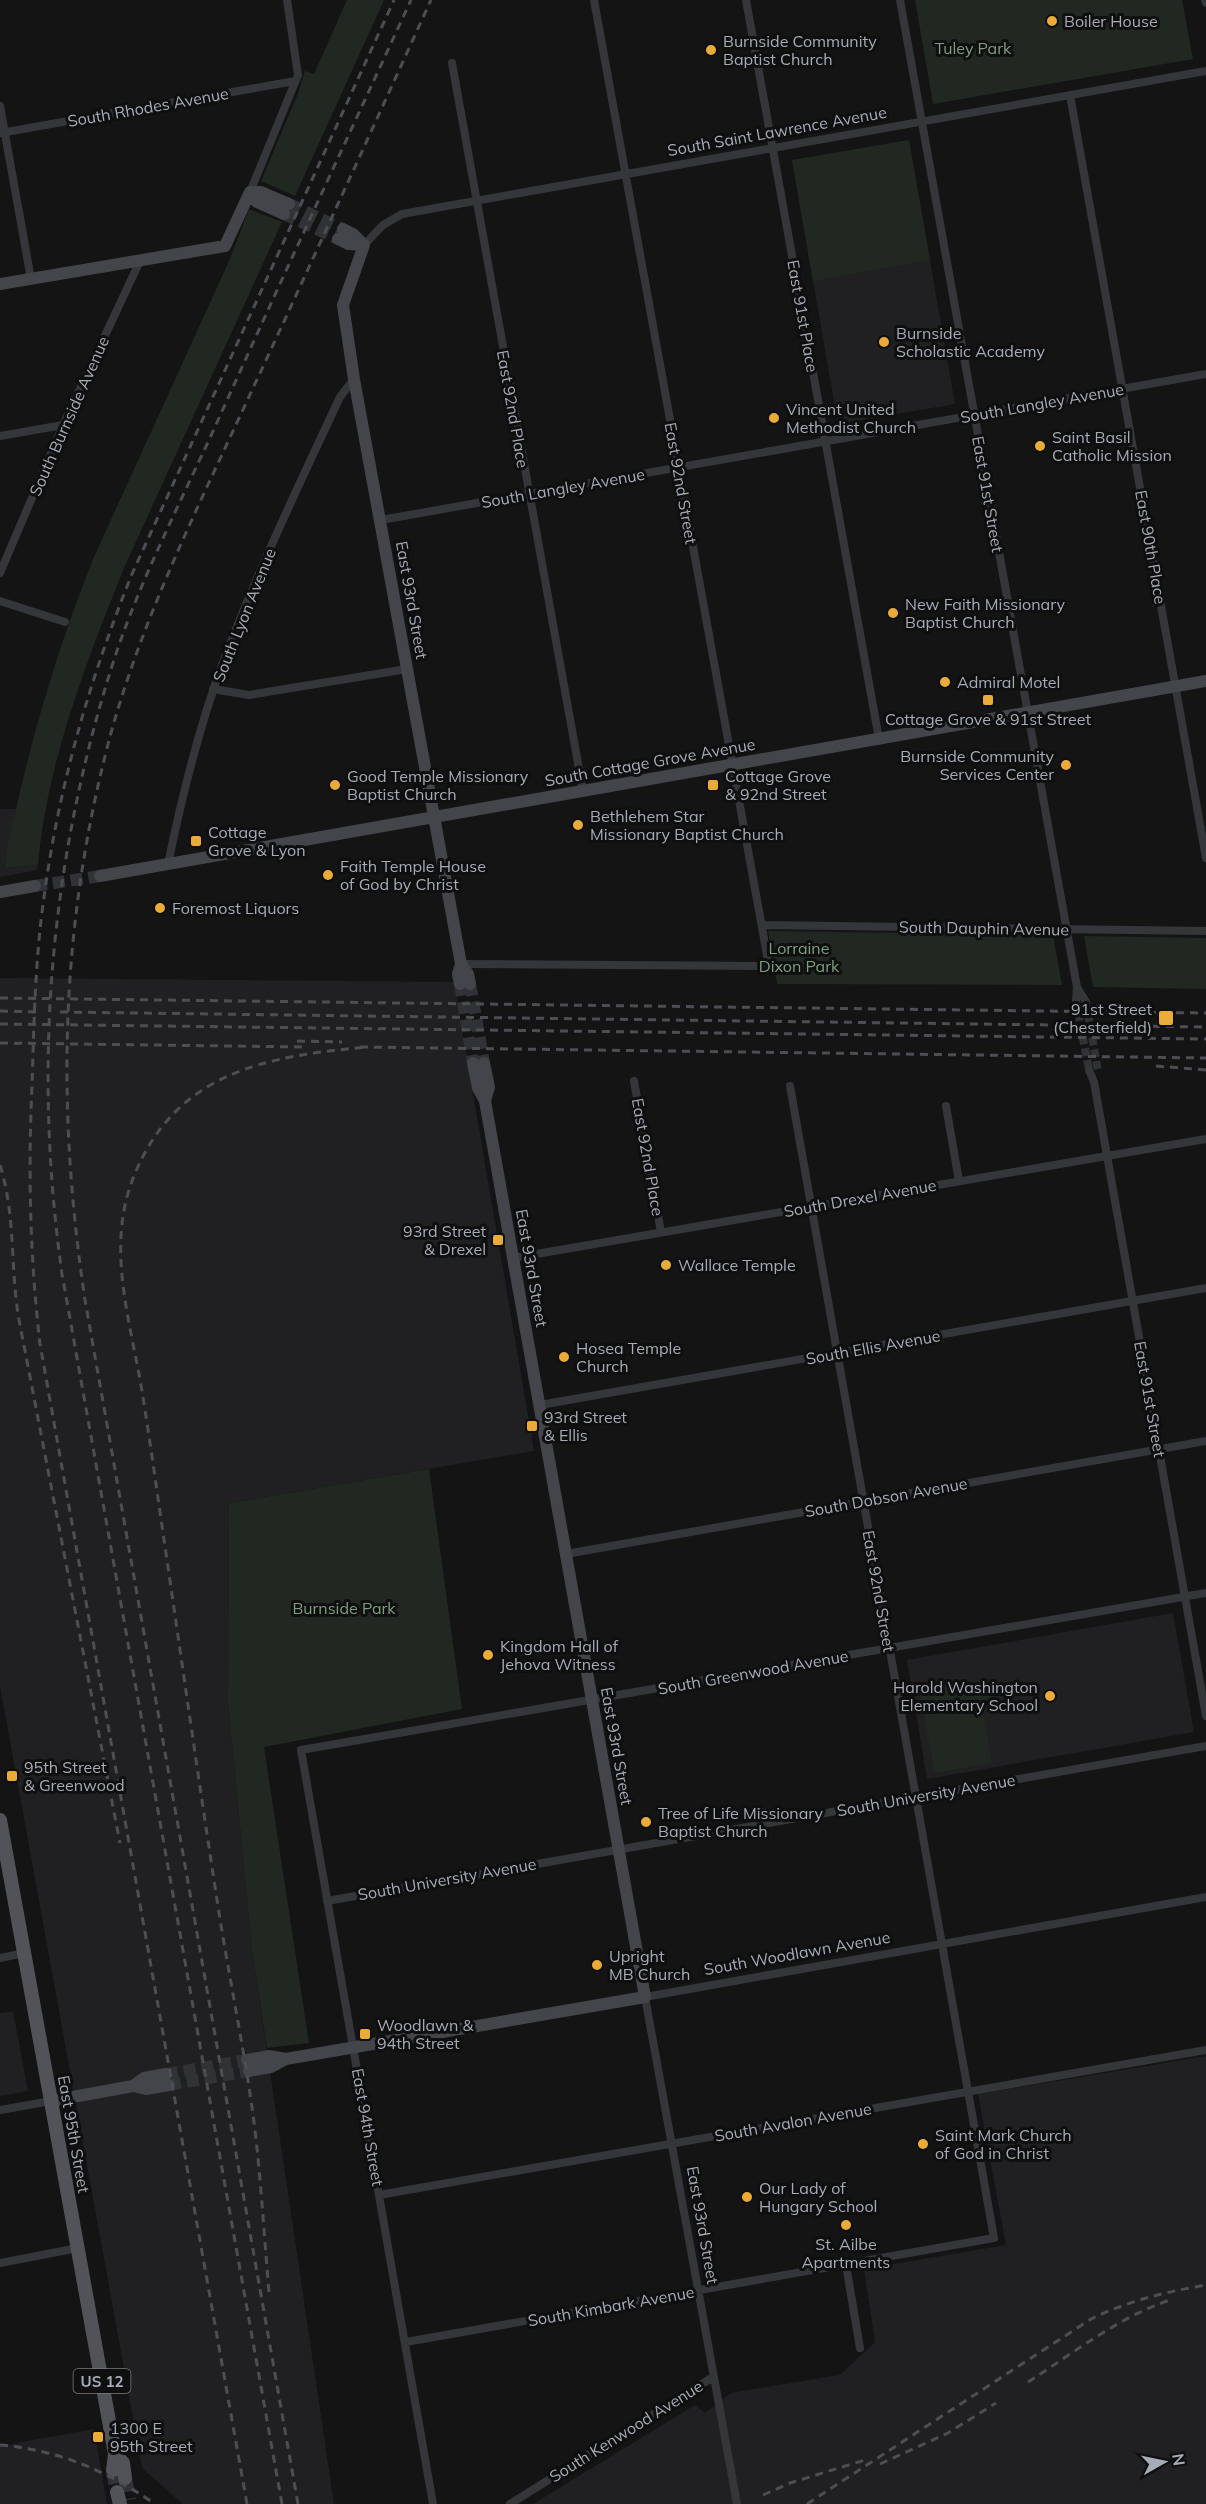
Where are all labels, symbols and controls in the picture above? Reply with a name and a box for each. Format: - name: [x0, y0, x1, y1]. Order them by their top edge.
- place label: Boiler House: [1064, 11, 1158, 31]
- marker: Boiler House: [1045, 14, 1059, 28]
- place label: Burnside Community Baptist Church: [723, 31, 877, 69]
- park label: Tuley Park: [935, 38, 1012, 58]
- marker: Burnside Community Baptist Church: [704, 43, 718, 57]
- street label: South Rhodes Avenue: [66, 83, 230, 131]
- street label: South Saint Lawrence Avenue: [666, 102, 888, 160]
- street label: East 91st Place: [783, 258, 823, 374]
- place label: Burnside Scholastic Academy: [896, 323, 1046, 361]
- street label: South Burnside Avenue: [25, 333, 113, 499]
- marker: Burnside Scholastic Academy: [877, 335, 891, 349]
- street label: East 92nd Place: [493, 349, 533, 469]
- street label: South Langley Avenue: [959, 379, 1125, 427]
- place label: Vincent United Methodist Church: [786, 399, 916, 437]
- marker: Vincent United Methodist Church: [767, 411, 781, 425]
- street label: East 92nd Street: [660, 421, 702, 546]
- place label: Saint Basil Catholic Mission: [1052, 427, 1172, 465]
- street label: East 91st Street: [968, 434, 1008, 554]
- marker: Saint Basil Catholic Mission: [1033, 439, 1047, 453]
- street label: South Langley Avenue: [480, 464, 646, 512]
- street label: East 90th Place: [1131, 489, 1171, 605]
- street label: East 93rd Street: [392, 539, 432, 661]
- street label: South Lyon Avenue: [208, 545, 280, 685]
- place label: New Faith Missionary Baptist Church: [905, 594, 1065, 632]
- marker: New Faith Missionary Baptist Church: [886, 606, 900, 620]
- place label: Admiral Motel: [957, 672, 1060, 692]
- marker: Admiral Motel: [938, 675, 952, 689]
- marker: Cottage Grove & 91st Street: [981, 693, 995, 707]
- place label: Cottage Grove & 91st Street: [885, 709, 1092, 729]
- street label: South Cottage Grove Avenue: [543, 734, 757, 790]
- place label: Burnside Community Services Center: [900, 746, 1054, 784]
- marker: Burnside Community Services Center: [1059, 758, 1073, 772]
- place label: Good Temple Missionary Baptist Church: [347, 766, 529, 804]
- place label: Cottage Grove & 92nd Street: [725, 766, 831, 804]
- marker: Good Temple Missionary Baptist Church: [328, 778, 342, 792]
- marker: Cottage Grove & 92nd Street: [706, 778, 720, 792]
- place label: Bethlehem Star Missionary Baptist Church: [590, 806, 784, 844]
- marker: Bethlehem Star Missionary Baptist Church: [571, 818, 585, 832]
- place label: Cottage Grove & Lyon: [208, 822, 306, 860]
- marker: Cottage Grove & Lyon: [189, 834, 203, 848]
- place label: Faith Temple House of God by Christ: [340, 856, 486, 894]
- marker: Faith Temple House of God by Christ: [321, 868, 335, 882]
- place label: Foremost Liquors: [172, 898, 299, 918]
- marker: Foremost Liquors: [153, 901, 167, 915]
- street label: South Dauphin Avenue: [899, 917, 1069, 939]
- park label: Lorraine Dixon Park: [759, 938, 840, 976]
- place label: 91st Street (Chesterfield): [1053, 999, 1152, 1037]
- marker: 91st Street (Chesterfield): [1157, 1009, 1175, 1027]
- street label: East 92nd Place: [628, 1097, 668, 1217]
- street label: South Drexel Avenue: [782, 1175, 938, 1221]
- street label: East 93rd Street: [512, 1207, 552, 1329]
- place label: 93rd Street & Drexel: [403, 1221, 486, 1259]
- marker: 93rd Street & Drexel: [491, 1233, 505, 1247]
- place label: Wallace Temple: [678, 1255, 796, 1275]
- marker: Wallace Temple: [659, 1258, 673, 1272]
- street label: South Ellis Avenue: [804, 1325, 942, 1369]
- place label: Hosea Temple Church: [576, 1338, 681, 1376]
- street label: East 91st Street: [1130, 1339, 1170, 1459]
- marker: Hosea Temple Church: [557, 1350, 571, 1364]
- place label: 93rd Street & Ellis: [544, 1407, 627, 1445]
- marker: 93rd Street & Ellis: [525, 1419, 539, 1433]
- street label: South Dobson Avenue: [803, 1473, 969, 1521]
- street label: East 92nd Street: [858, 1529, 900, 1654]
- park label: Burnside Park: [292, 1598, 396, 1618]
- place label: Kingdom Hall of Jehova Witness: [500, 1636, 619, 1674]
- street label: South Greenwood Avenue: [656, 1645, 850, 1699]
- marker: Kingdom Hall of Jehova Witness: [481, 1648, 495, 1662]
- place label: Harold Washington Elementary School: [893, 1677, 1038, 1715]
- street label: East 93rd Street: [597, 1685, 637, 1807]
- marker: Harold Washington Elementary School: [1043, 1689, 1057, 1703]
- place label: 95th Street & Greenwood: [24, 1757, 125, 1795]
- marker: 95th Street & Greenwood: [5, 1769, 19, 1783]
- street label: South University Avenue: [835, 1769, 1017, 1821]
- place label: Tree of Life Missionary Baptist Church: [658, 1803, 824, 1841]
- marker: Tree of Life Missionary Baptist Church: [639, 1815, 653, 1829]
- street label: South University Avenue: [356, 1853, 538, 1905]
- street label: South Woodlawn Avenue: [702, 1927, 892, 1979]
- place label: Upright MB Church: [609, 1946, 690, 1984]
- marker: Upright MB Church: [590, 1958, 604, 1972]
- place label: Woodlawn & 94th Street: [377, 2015, 474, 2053]
- marker: Woodlawn & 94th Street: [358, 2027, 372, 2041]
- street label: East 94th Street: [348, 2067, 388, 2188]
- street label: East 95th Street: [54, 2074, 94, 2195]
- street label: South Avalon Avenue: [713, 2098, 873, 2146]
- place label: Saint Mark Church of God in Christ: [935, 2125, 1072, 2163]
- marker: Saint Mark Church of God in Christ: [916, 2137, 930, 2151]
- street label: East 93rd Street: [683, 2164, 723, 2286]
- place label: Our Lady of Hungary School: [759, 2178, 877, 2216]
- marker: Our Lady of Hungary School: [740, 2190, 754, 2204]
- marker: St. Ailbe Apartments: [839, 2218, 853, 2232]
- place label: St. Ailbe Apartments: [802, 2234, 890, 2272]
- street label: South Kimbark Avenue: [526, 2282, 696, 2330]
- road number: US 12: [74, 2369, 130, 2393]
- street label: South Kenwood Avenue: [546, 2376, 706, 2486]
- place label: 1300 E 95th Street: [110, 2418, 193, 2456]
- marker: 1300 E 95th Street: [91, 2430, 105, 2444]
- north arrow: [1134, 2432, 1194, 2492]
- text: N: [1168, 2452, 1190, 2467]

